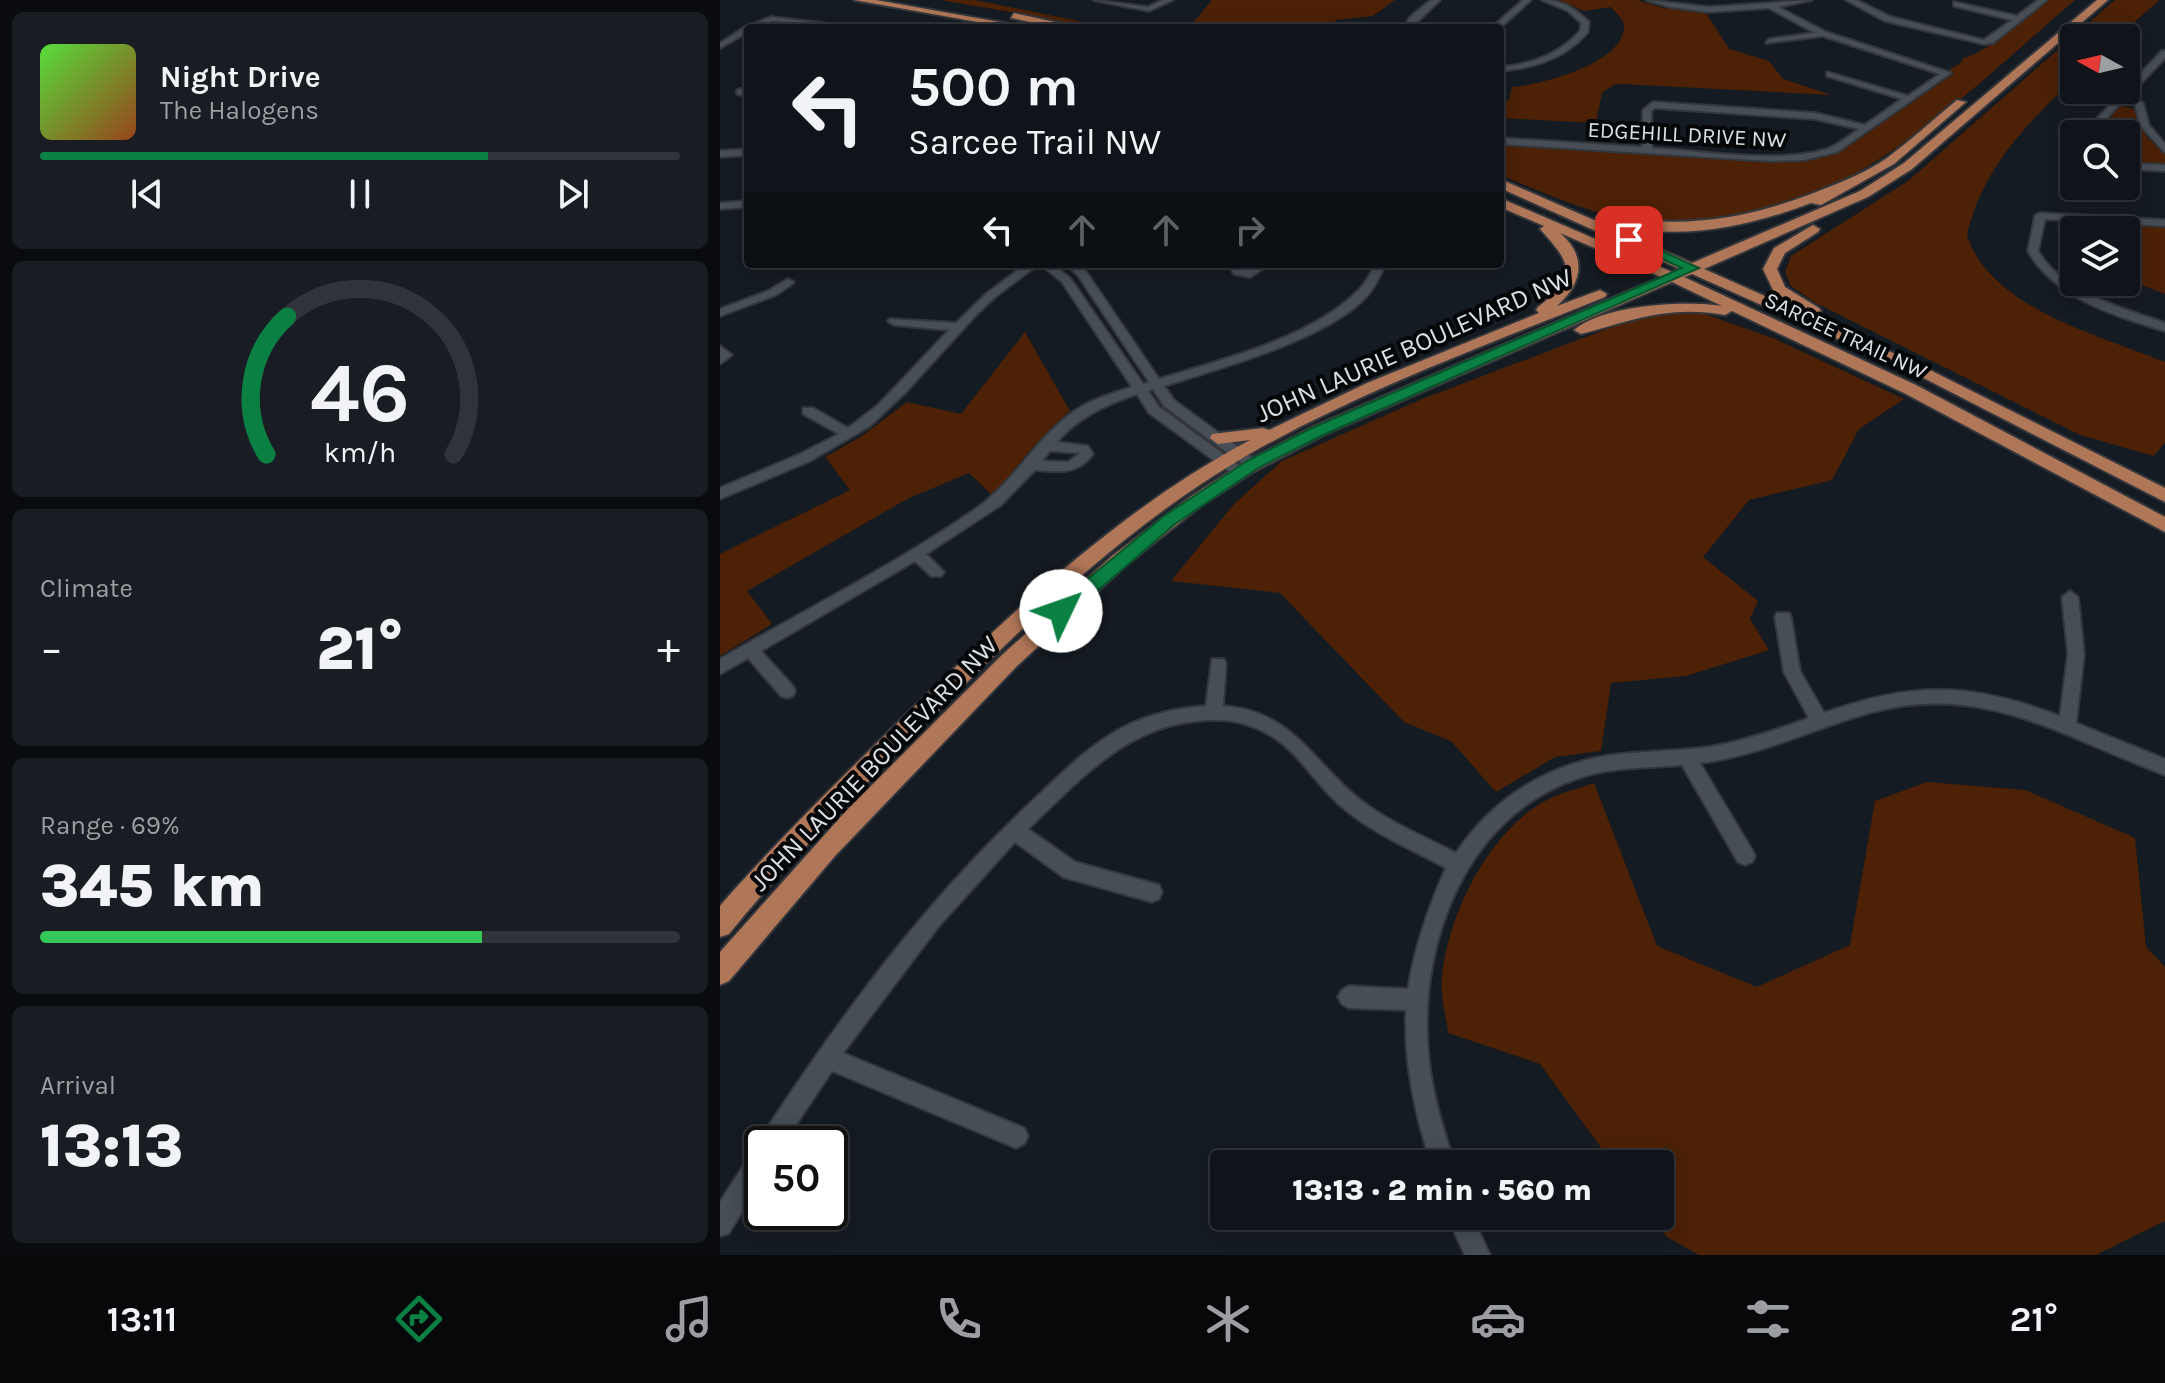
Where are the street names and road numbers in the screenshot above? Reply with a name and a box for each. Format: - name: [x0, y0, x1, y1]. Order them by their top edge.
- street label: EDGEHILL DRIVE NW: [1587, 117, 1787, 153]
- street label: JOHN LAURIE BOULEVARD NW: [1252, 262, 1577, 429]
- street label: SARCEE TRAIL NW: [1760, 287, 1931, 385]
- street label: JOHN LAURIE BOULEVARD NW: [744, 629, 1004, 897]

